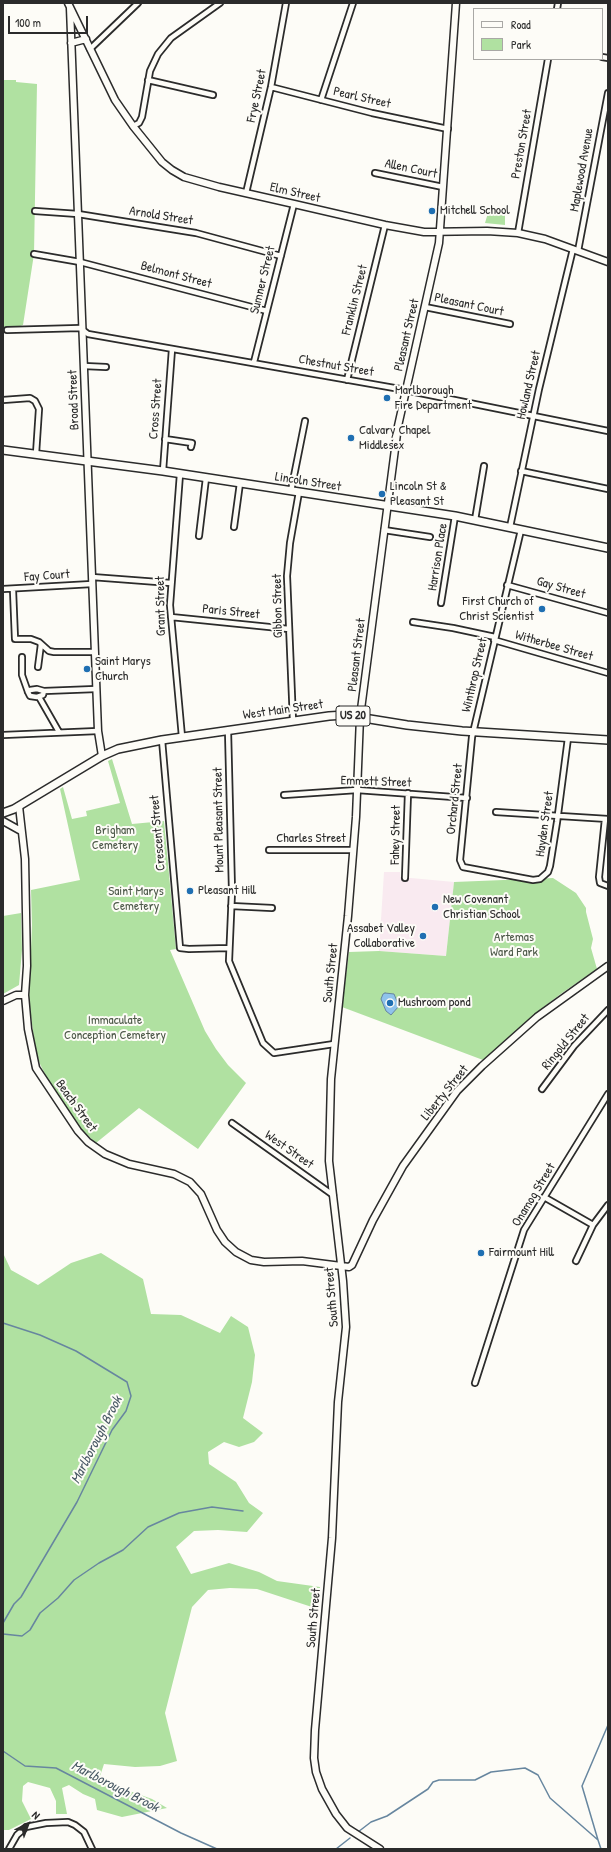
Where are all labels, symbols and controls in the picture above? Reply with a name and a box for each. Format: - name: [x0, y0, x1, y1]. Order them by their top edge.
- scale bar: [10, 8, 90, 34]
- legend: [473, 8, 603, 60]
- text: 100 m: [15, 14, 41, 31]
- text: Road: [511, 16, 531, 33]
- text: Park: [511, 36, 531, 53]
- street label: Frye Street: [244, 68, 270, 124]
- street label: Pearl Street: [332, 84, 392, 112]
- street label: Preston Street: [508, 108, 536, 180]
- street label: Maplewood Avenue: [567, 127, 597, 213]
- street label: Allen Court: [383, 156, 439, 182]
- street label: Elm Street: [268, 180, 322, 206]
- street label: Arnold Street: [128, 203, 194, 229]
- place label: Mitchell School: [440, 203, 510, 219]
- marker: Mitchell School: [427, 206, 437, 216]
- street label: Sumner Street: [247, 244, 279, 316]
- street label: Belmont Street: [139, 258, 213, 292]
- street label: Franklin Street: [339, 263, 371, 337]
- street label: Pleasant Court: [433, 290, 505, 320]
- street label: Pleasant Street: [391, 297, 423, 373]
- street label: Howland Street: [514, 349, 544, 421]
- street label: Chestnut Street: [297, 352, 375, 380]
- street label: Broad Street: [65, 370, 83, 430]
- street label: Cross Street: [146, 378, 166, 440]
- place label: Marlborough Fire Department: [395, 383, 472, 414]
- marker: Marlborough Fire Department: [382, 393, 392, 403]
- place label: Calvary Chapel Middlesex: [359, 423, 430, 454]
- marker: Calvary Chapel Middlesex: [346, 433, 356, 443]
- street label: Lincoln Street: [274, 469, 342, 495]
- place label: Lincoln St & Pleasant St: [390, 479, 447, 510]
- marker: Lincoln St & Pleasant St: [377, 489, 387, 499]
- street label: Harrison Place: [425, 522, 451, 592]
- street label: Fay Court: [24, 567, 70, 585]
- street label: Gibbon Street: [270, 574, 286, 638]
- street label: Gay Street: [535, 574, 587, 602]
- street label: Grant Street: [153, 576, 169, 636]
- place label: First Church of Christ Scientist: [459, 594, 534, 625]
- street label: Paris Street: [202, 601, 260, 623]
- marker: First Church of Christ Scientist: [537, 604, 547, 614]
- street label: Pleasant Street: [345, 617, 369, 693]
- street label: Witherbee Street: [513, 627, 595, 665]
- street label: Winthrop Street: [459, 636, 491, 714]
- place label: Saint Marys Church: [95, 654, 151, 685]
- marker: Saint Marys Church: [82, 664, 92, 674]
- street label: West Main Street: [242, 697, 324, 723]
- road number: US 20: [336, 706, 370, 726]
- street label: Orchard Street: [444, 763, 466, 835]
- street label: Mount Pleasant Street: [210, 767, 228, 873]
- street label: Emmett Street: [340, 773, 412, 791]
- street label: Hayden Street: [533, 790, 557, 858]
- street label: Crescent Street: [147, 794, 169, 872]
- street label: Fahey Street: [388, 805, 404, 865]
- park label: Brigham Cemetery: [92, 823, 138, 854]
- street label: Charles Street: [276, 831, 346, 847]
- place label: Pleasant Hill: [198, 883, 256, 899]
- park label: Saint Marys Cemetery: [108, 884, 164, 915]
- marker: Pleasant Hill: [185, 886, 195, 896]
- place label: New Covenant Christian School: [443, 892, 520, 923]
- marker: New Covenant Christian School: [430, 902, 440, 912]
- place label: Assabet Valley Collaborative: [347, 921, 415, 952]
- park label: Artemas Ward Park: [490, 930, 538, 961]
- marker: Assabet Valley Collaborative: [418, 931, 428, 941]
- street label: South Street: [320, 943, 342, 1003]
- place label: Mushroom pond: [398, 995, 470, 1011]
- marker: Mushroom pond: [385, 998, 395, 1008]
- street label: Ringold Street: [539, 1011, 593, 1073]
- park label: Immaculate Conception Cemetery: [64, 1013, 166, 1044]
- street label: Liberty Street: [418, 1062, 472, 1124]
- street label: Beach Street: [52, 1077, 100, 1135]
- street label: West Street: [262, 1128, 316, 1172]
- street label: Onamog Street: [509, 1160, 559, 1230]
- place label: Fairmount Hill: [489, 1245, 554, 1261]
- marker: Fairmount Hill: [476, 1248, 486, 1258]
- street label: South Street: [322, 1267, 342, 1327]
- water label: Marlborough Brook: [68, 1393, 126, 1487]
- street label: South Street: [304, 1588, 324, 1648]
- water label: Marlborough Brook: [68, 1758, 162, 1816]
- north arrow: [8, 1804, 48, 1844]
- text: N: [29, 1808, 43, 1822]

